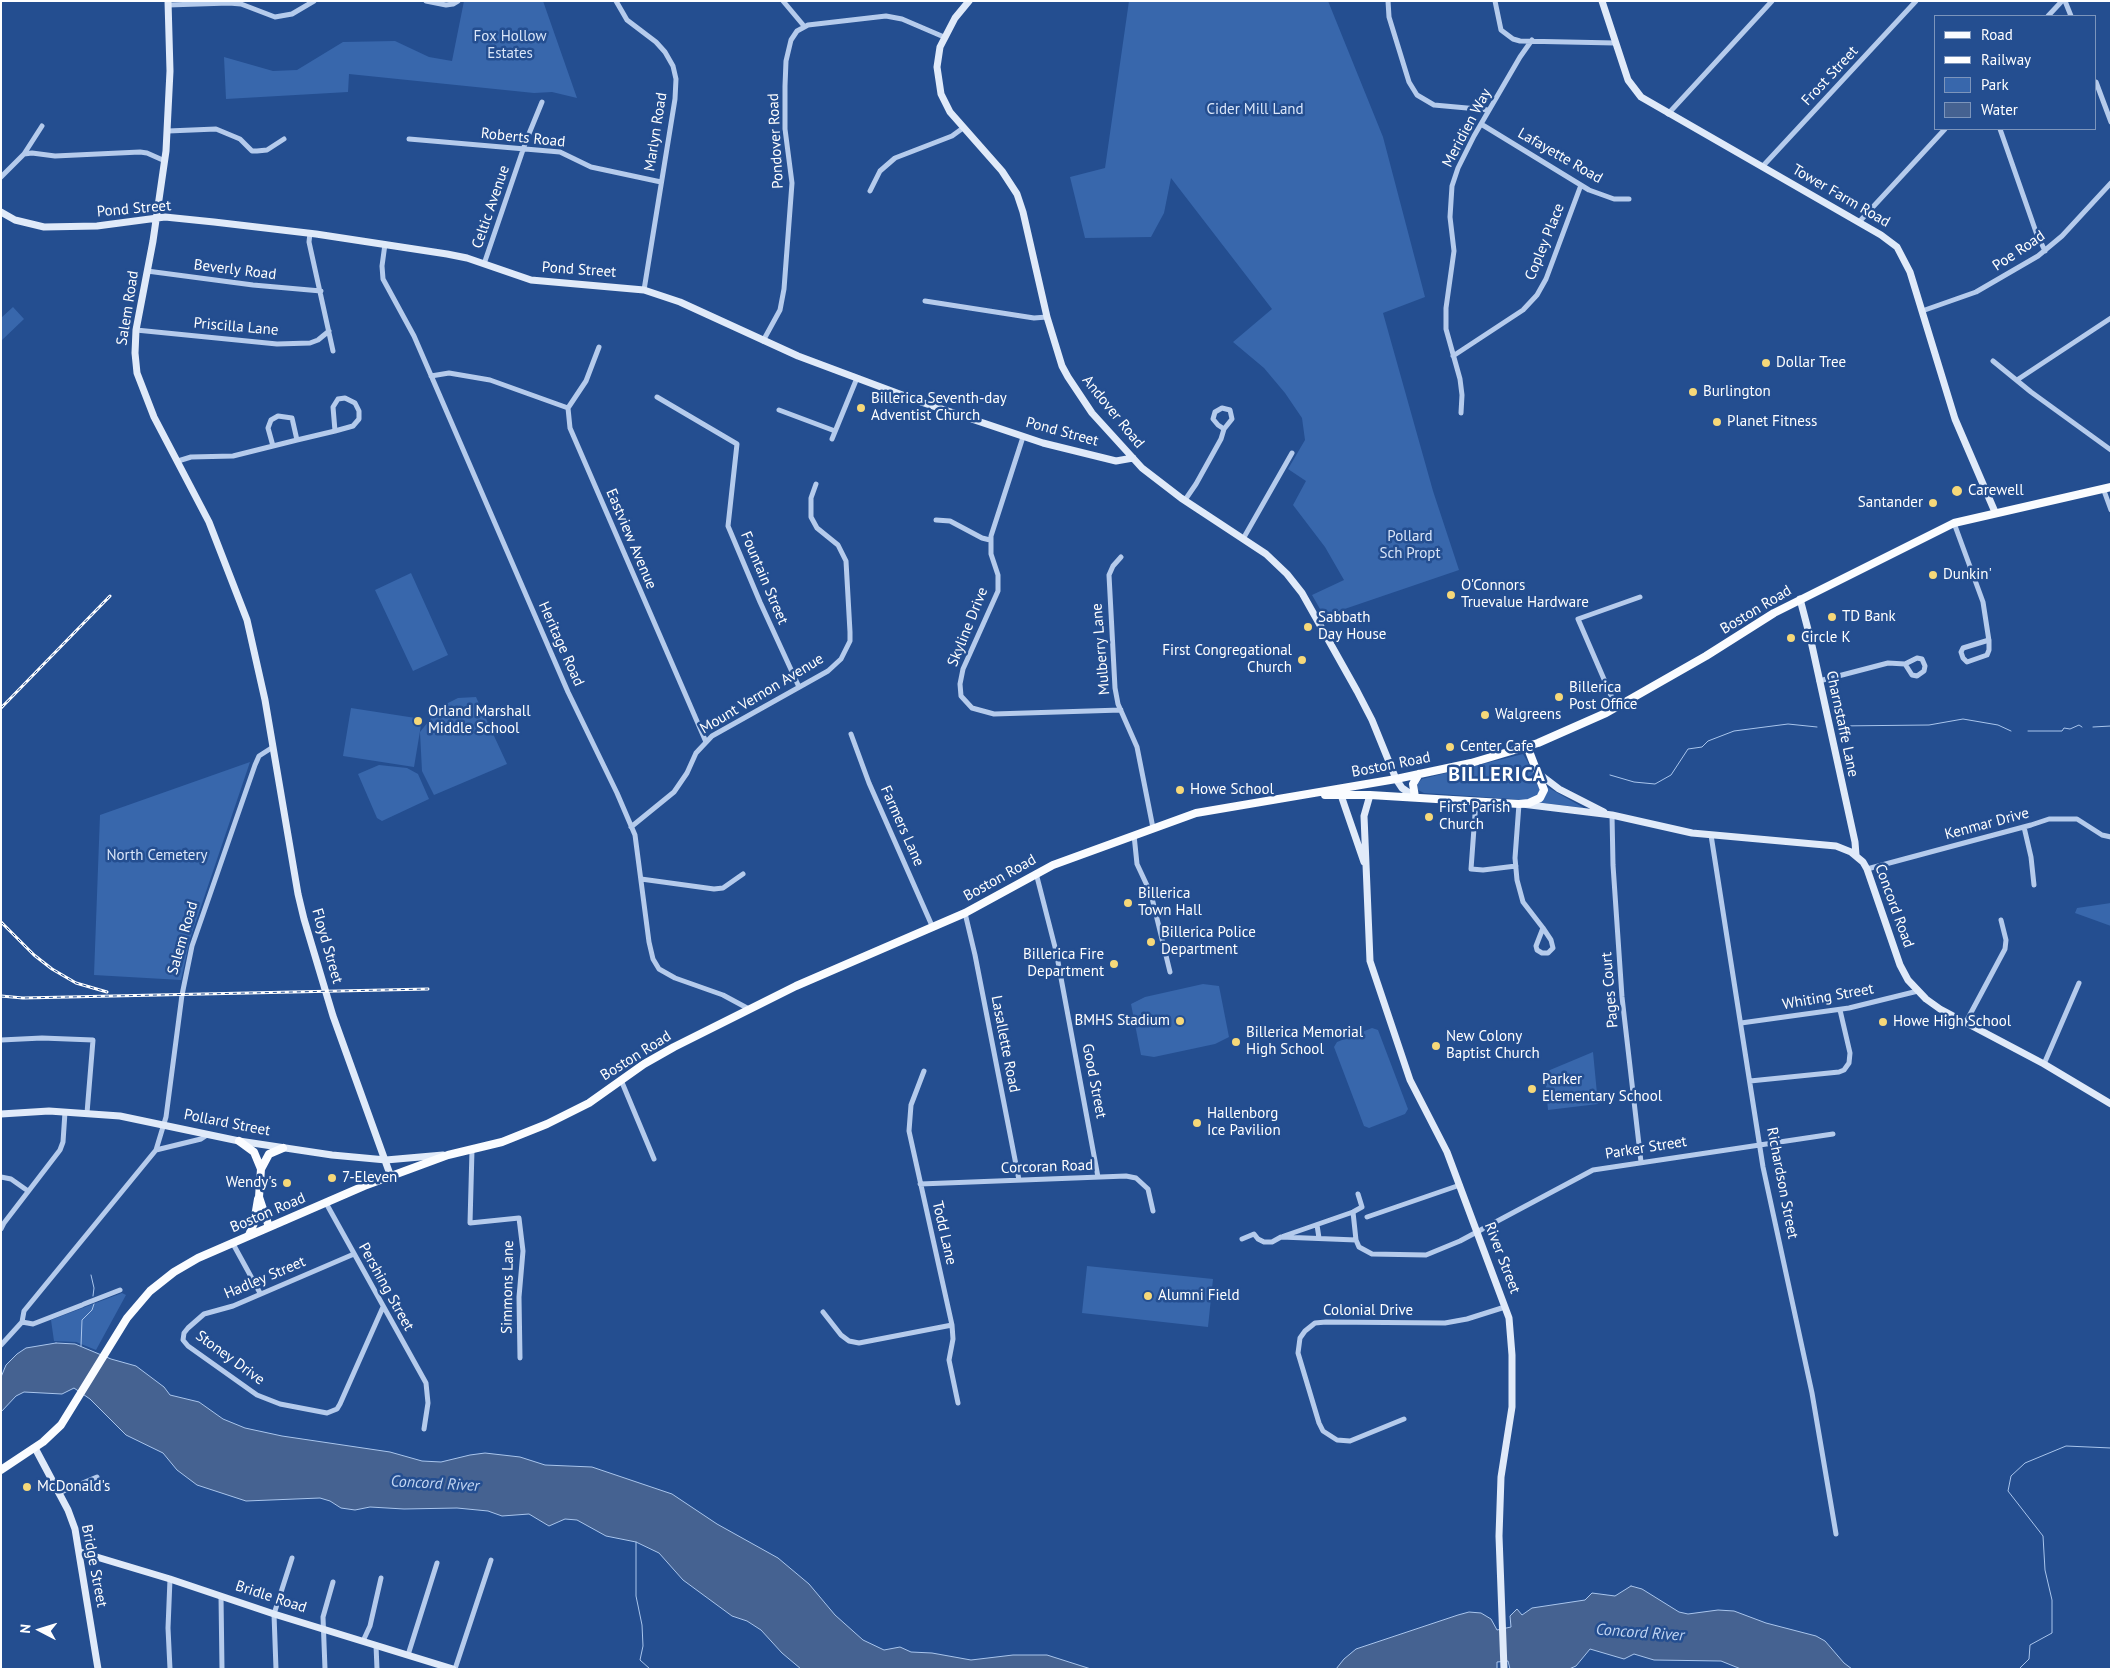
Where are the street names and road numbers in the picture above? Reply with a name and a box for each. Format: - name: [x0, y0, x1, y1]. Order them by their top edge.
- street label: Frost Street: [1798, 43, 1862, 109]
- street label: Meridien Way: [1439, 85, 1495, 171]
- street label: Marlyn Road: [641, 91, 671, 173]
- street label: Pondover Road: [765, 93, 787, 189]
- street label: Lafayette Road: [1514, 124, 1606, 188]
- street label: Roberts Road: [480, 125, 566, 151]
- street label: Tower Farm Road: [1789, 161, 1893, 231]
- street label: Celtic Avenue: [468, 163, 514, 251]
- street label: Pond Street: [96, 197, 172, 221]
- street label: Copley Place: [1521, 201, 1569, 283]
- street label: Poe Road: [1989, 227, 2049, 275]
- street label: Beverly Road: [193, 256, 277, 284]
- street label: Pond Street: [541, 258, 617, 282]
- street label: Salem Road: [113, 269, 143, 347]
- street label: Priscilla Lane: [193, 314, 279, 340]
- street label: Andover Road: [1078, 372, 1148, 452]
- street label: Pond Street: [1024, 414, 1100, 450]
- street label: Eastview Avenue: [602, 486, 660, 592]
- street label: Fountain Street: [736, 529, 792, 627]
- street label: Boston Road: [1717, 582, 1795, 638]
- street label: Skyline Drive: [944, 585, 992, 669]
- street label: Heritage Road: [534, 599, 588, 689]
- street label: Mulberry Lane: [1088, 602, 1114, 696]
- street label: Mount Vernon Avenue: [697, 650, 827, 738]
- street label: Charnstaffe Lane: [1822, 669, 1862, 779]
- street label: Boston Road: [1350, 749, 1432, 781]
- street label: Farmers Lane: [876, 783, 928, 869]
- street label: Kenmar Drive: [1943, 804, 2031, 844]
- street label: Boston Road: [961, 851, 1039, 905]
- street label: Concord Road: [1871, 862, 1917, 950]
- street label: Salem Road: [164, 899, 202, 977]
- street label: Floyd Street: [308, 906, 346, 986]
- street label: Pages Court: [1598, 951, 1622, 1029]
- street label: Whiting Street: [1781, 980, 1875, 1014]
- street label: Lasallette Road: [987, 994, 1023, 1094]
- street label: Boston Road: [597, 1027, 675, 1085]
- street label: Good Street: [1078, 1042, 1110, 1120]
- street label: Pollard Street: [182, 1106, 272, 1140]
- street label: Richardson Street: [1762, 1126, 1802, 1240]
- street label: Parker Street: [1604, 1133, 1688, 1163]
- street label: Corcoran Road: [1001, 1156, 1093, 1178]
- street label: Boston Road: [228, 1189, 308, 1237]
- street label: Todd Lane: [928, 1199, 960, 1267]
- street label: River Street: [1480, 1220, 1524, 1296]
- street label: Pershing Street: [354, 1240, 418, 1334]
- street label: Simmons Lane: [498, 1240, 518, 1334]
- street label: Hadley Street: [222, 1253, 308, 1303]
- street label: Colonial Drive: [1323, 1302, 1413, 1320]
- street label: Stoney Drive: [192, 1327, 268, 1389]
- street label: Bridge Street: [77, 1523, 111, 1609]
- street label: Bridle Road: [233, 1577, 309, 1617]

